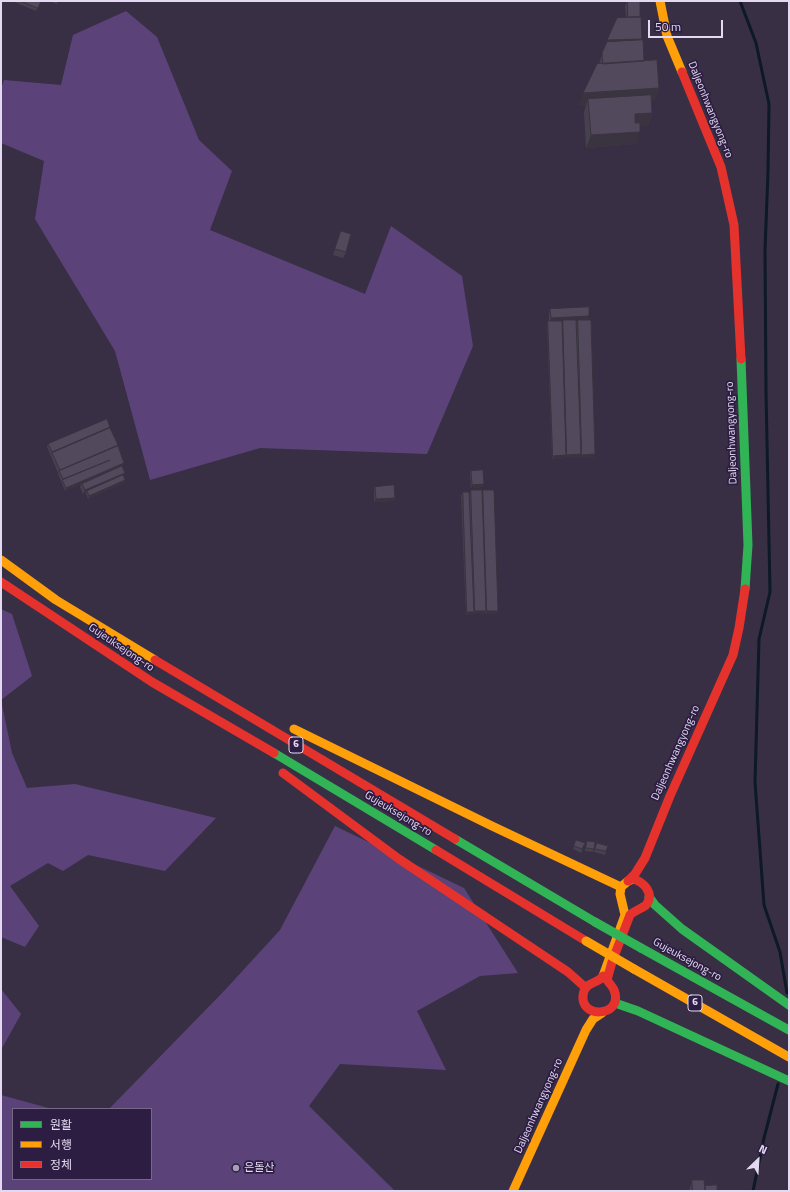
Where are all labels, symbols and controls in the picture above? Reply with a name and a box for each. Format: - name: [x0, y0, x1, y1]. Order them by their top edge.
- scale bar: [650, 12, 725, 38]
- text: 50 m: [655, 17, 681, 36]
- street label: Daljeonhwangyong-ro: [685, 60, 735, 160]
- street label: Daljeonhwangyong-ro: [724, 381, 740, 485]
- street label: Gujeuksejong-ro: [86, 621, 156, 675]
- street label: Daljeonhwangyong-ro: [649, 703, 703, 803]
- road number: 6: [289, 737, 303, 753]
- street label: Gujeuksejong-ro: [362, 789, 434, 839]
- street label: Gujeuksejong-ro: [650, 936, 724, 984]
- road number: 6: [688, 995, 702, 1011]
- street label: Daljeonhwangyong-ro: [512, 1056, 566, 1156]
- legend: [12, 1108, 152, 1180]
- text: 원활: [50, 1115, 72, 1134]
- text: 서행: [50, 1135, 72, 1154]
- north arrow: [738, 1140, 778, 1180]
- text: N: [756, 1140, 770, 1158]
- text: 정체: [50, 1155, 72, 1174]
- place label: 은돌산: [244, 1161, 274, 1175]
- marker: 은돌산: [231, 1163, 241, 1173]

